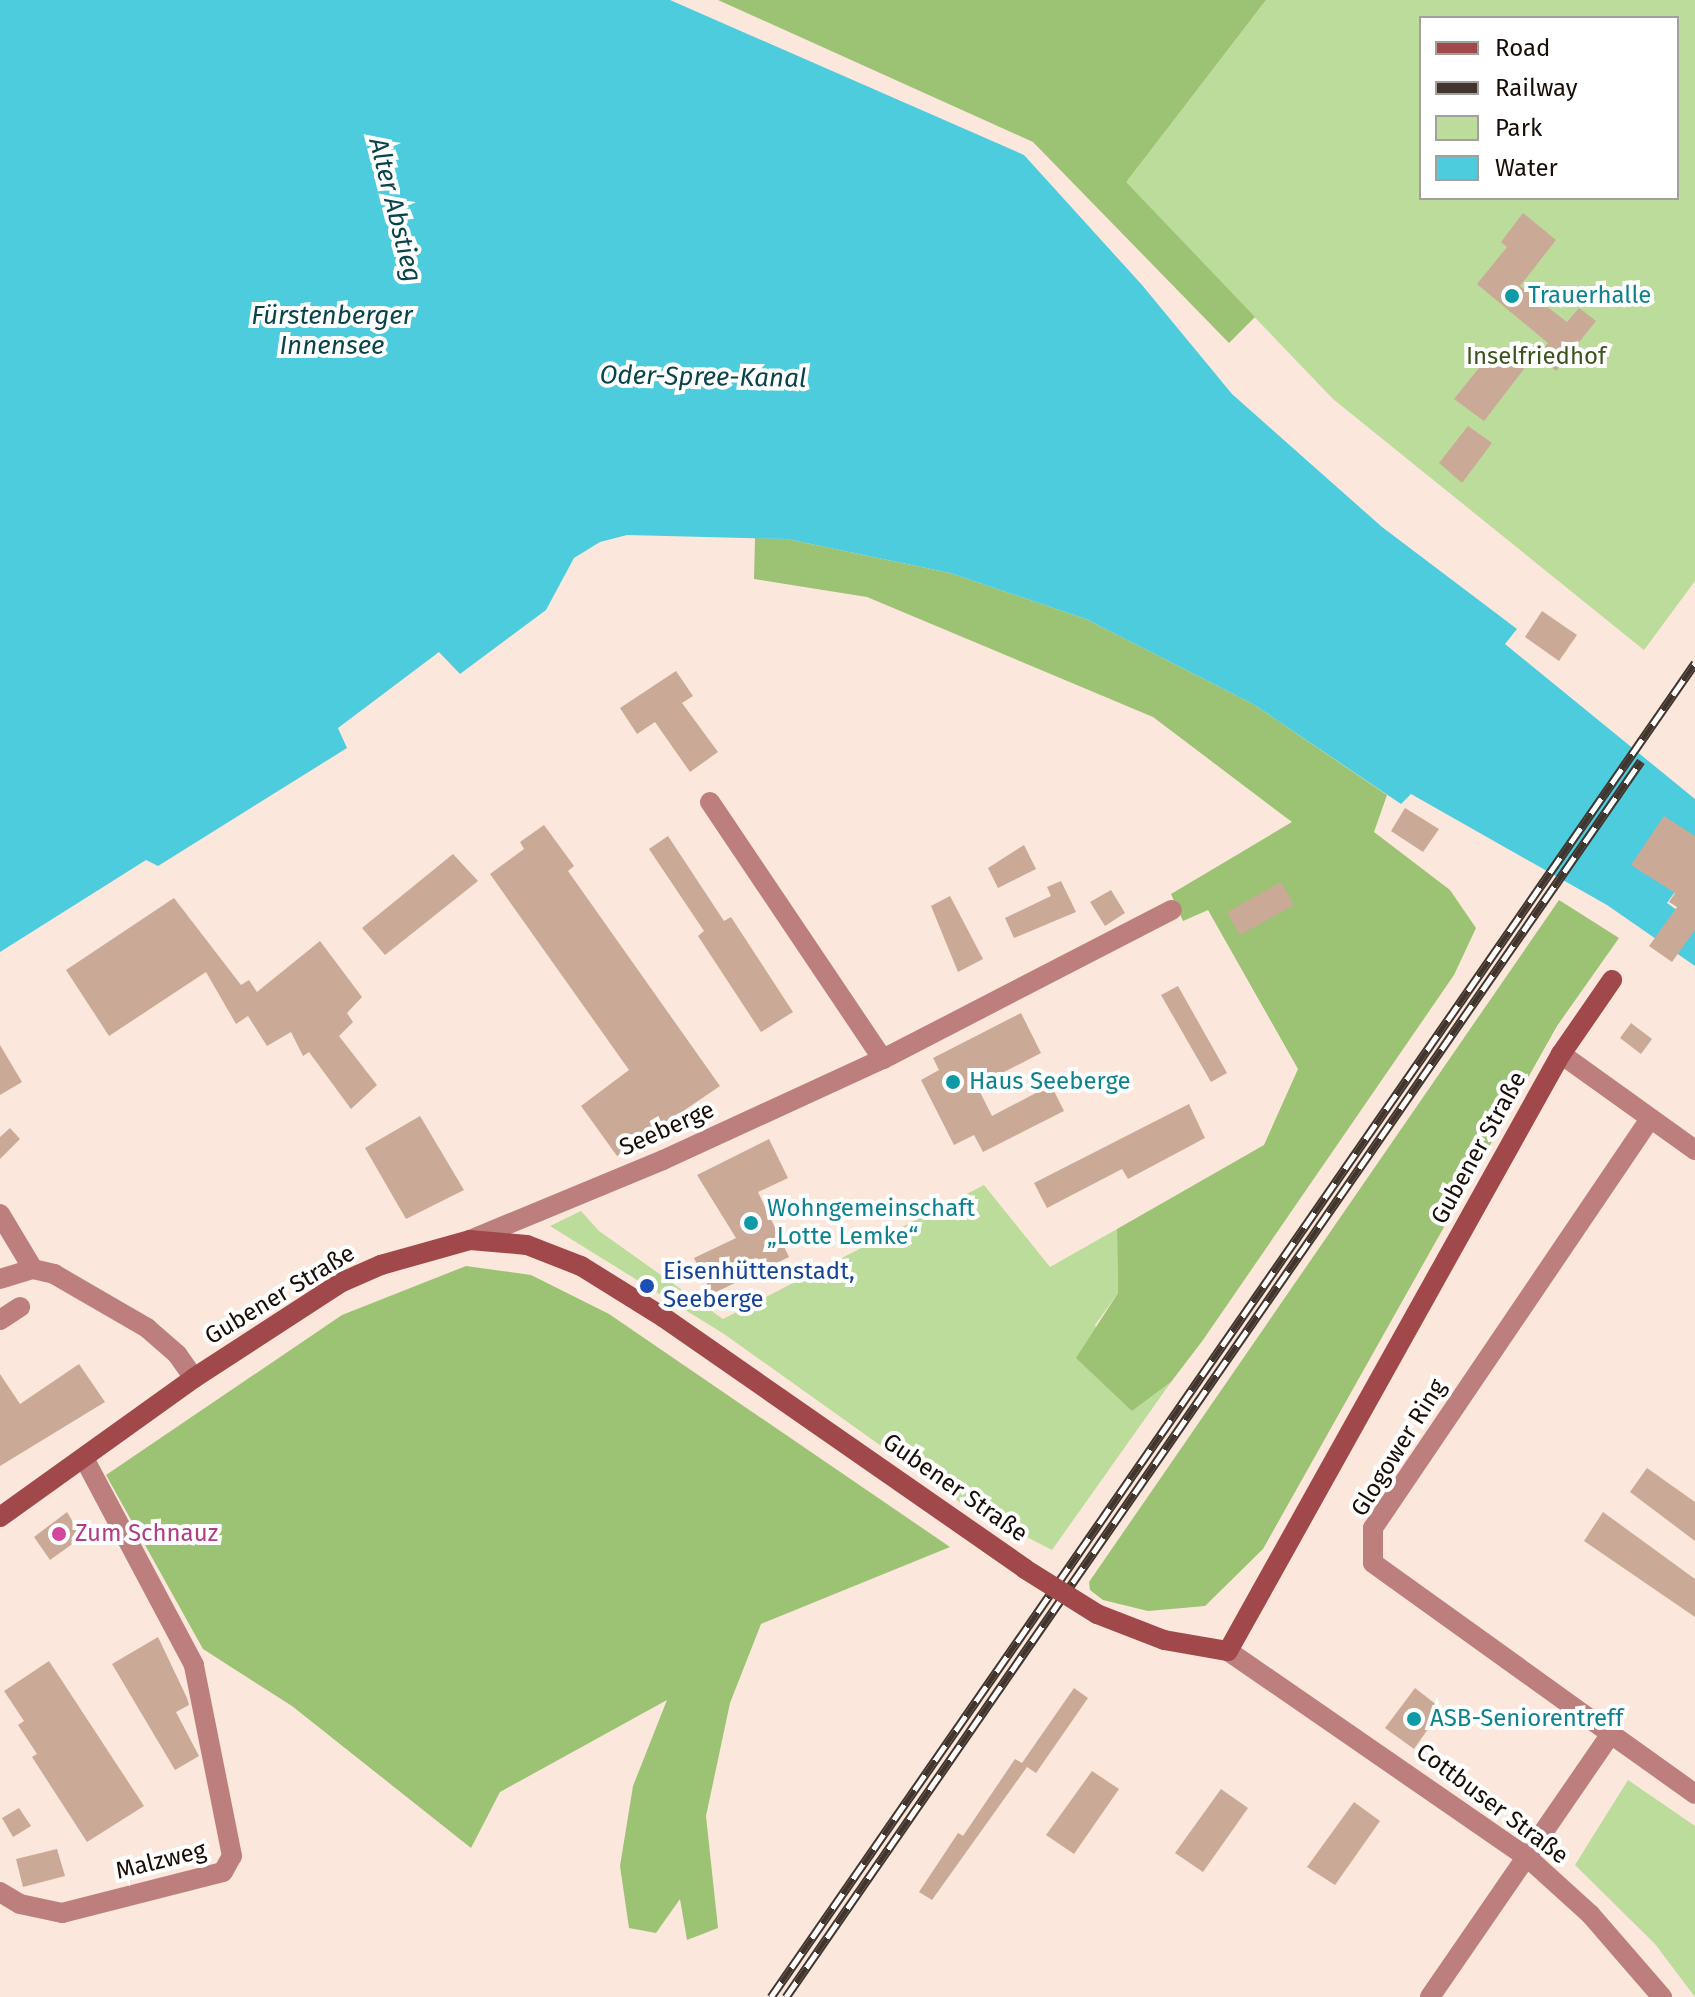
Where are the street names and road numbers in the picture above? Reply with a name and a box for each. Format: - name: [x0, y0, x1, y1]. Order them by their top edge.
- street label: Gubener Straße: [1425, 1067, 1533, 1229]
- street label: Seeberge: [615, 1095, 719, 1163]
- street label: Gubener Straße: [200, 1239, 360, 1351]
- street label: Glogower Ring: [1345, 1374, 1453, 1522]
- street label: Gubener Straße: [877, 1428, 1033, 1548]
- street label: Cottbuser Straße: [1410, 1737, 1574, 1871]
- street label: Malzweg: [113, 1836, 209, 1886]

